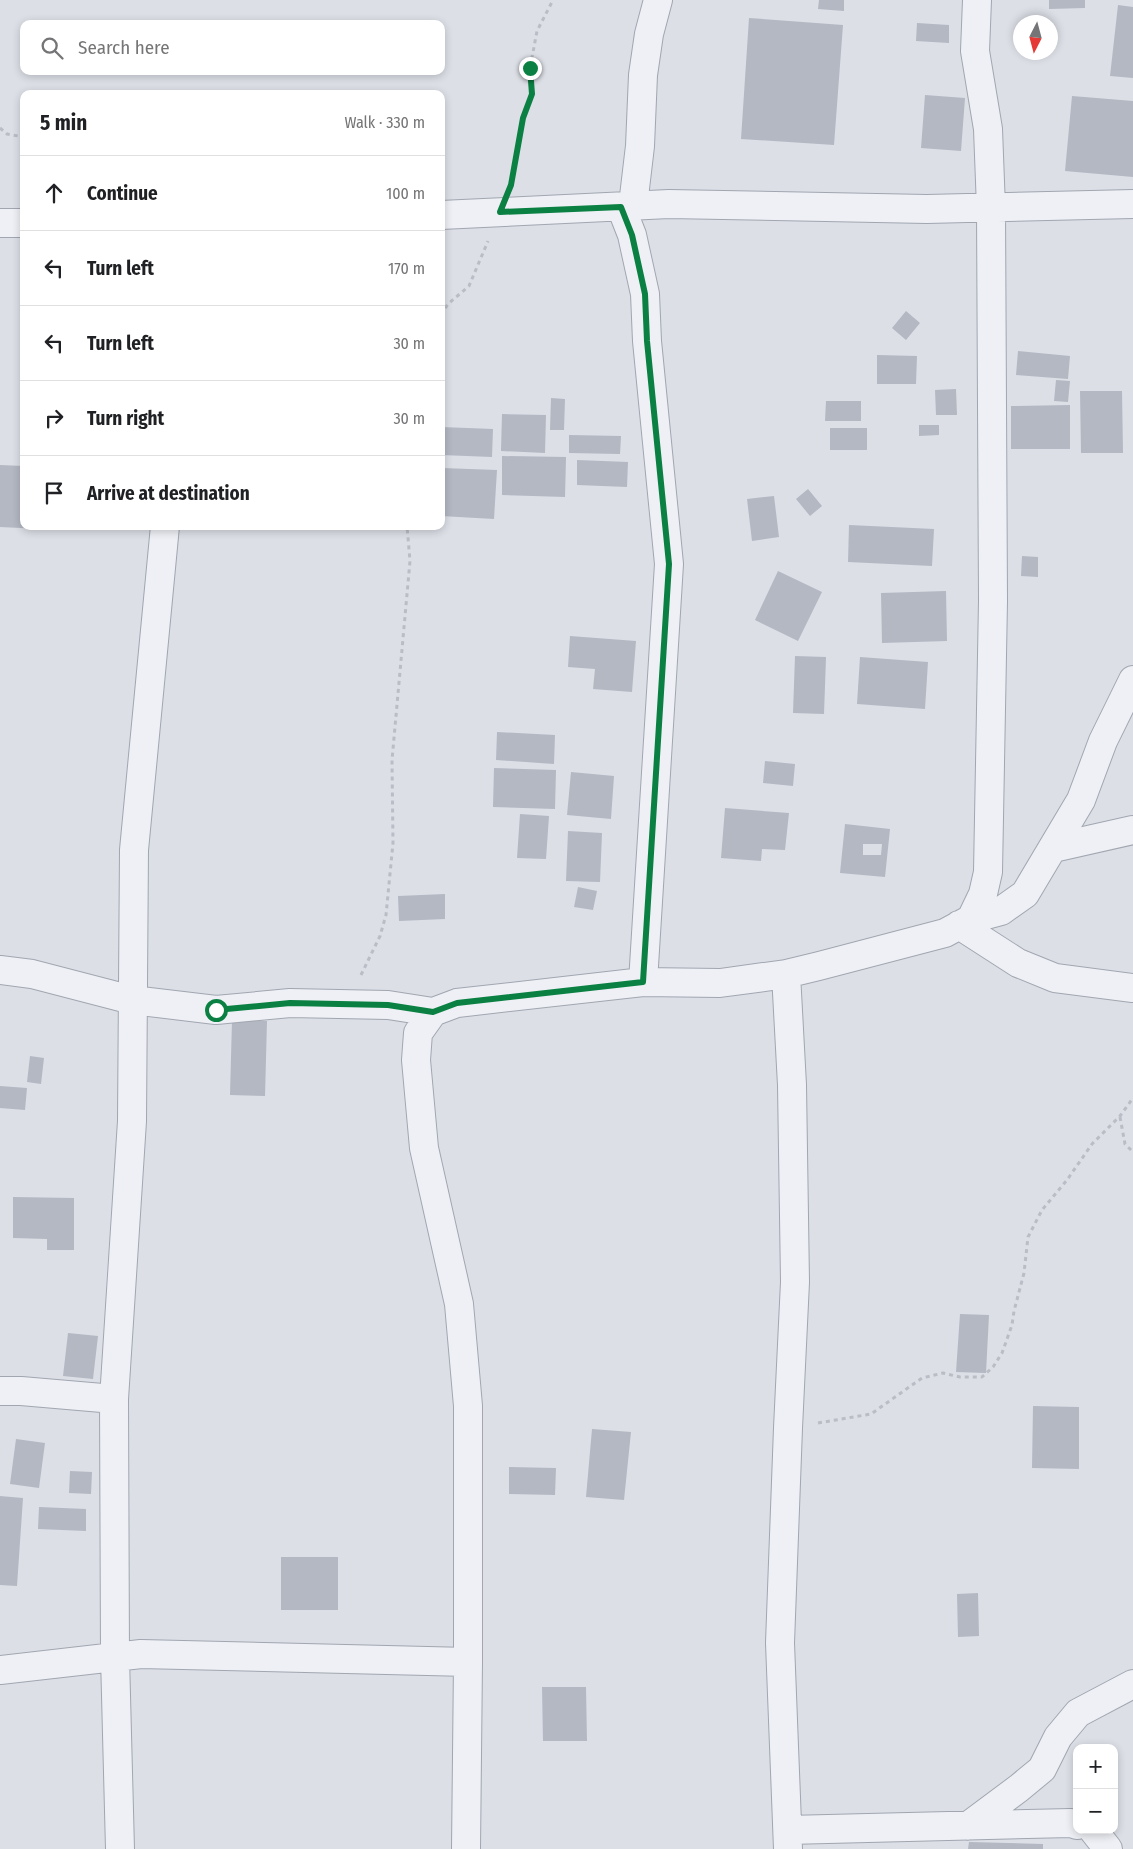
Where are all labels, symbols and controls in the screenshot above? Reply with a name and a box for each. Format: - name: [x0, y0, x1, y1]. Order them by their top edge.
- north arrow: [1013, 15, 1058, 60]
- search box: [20, 20, 445, 75]
- icon: search: [38, 34, 66, 62]
- text: Search here: [78, 36, 170, 59]
- route end: [519, 57, 542, 80]
- text: 5 min: [40, 110, 87, 136]
- text: Walk · 330 m: [344, 113, 425, 132]
- icon: ahead: [40, 179, 68, 207]
- text: Continue: [87, 182, 158, 205]
- text: 100 m: [386, 184, 425, 203]
- icon: left: [40, 254, 68, 282]
- text: Turn left: [87, 257, 154, 280]
- text: 170 m: [388, 259, 425, 278]
- icon: left: [40, 329, 68, 357]
- text: Turn left: [87, 332, 154, 355]
- text: 30 m: [393, 334, 425, 353]
- icon: right: [40, 404, 68, 432]
- text: Turn right: [87, 407, 164, 430]
- text: 30 m: [393, 409, 425, 428]
- icon: arrive: [40, 479, 68, 507]
- text: Arrive at destination: [87, 482, 250, 505]
- route start: [205, 999, 228, 1022]
- map controls: [1073, 1744, 1118, 1834]
- button: +: [1073, 1744, 1118, 1789]
- button: −: [1073, 1789, 1118, 1834]

